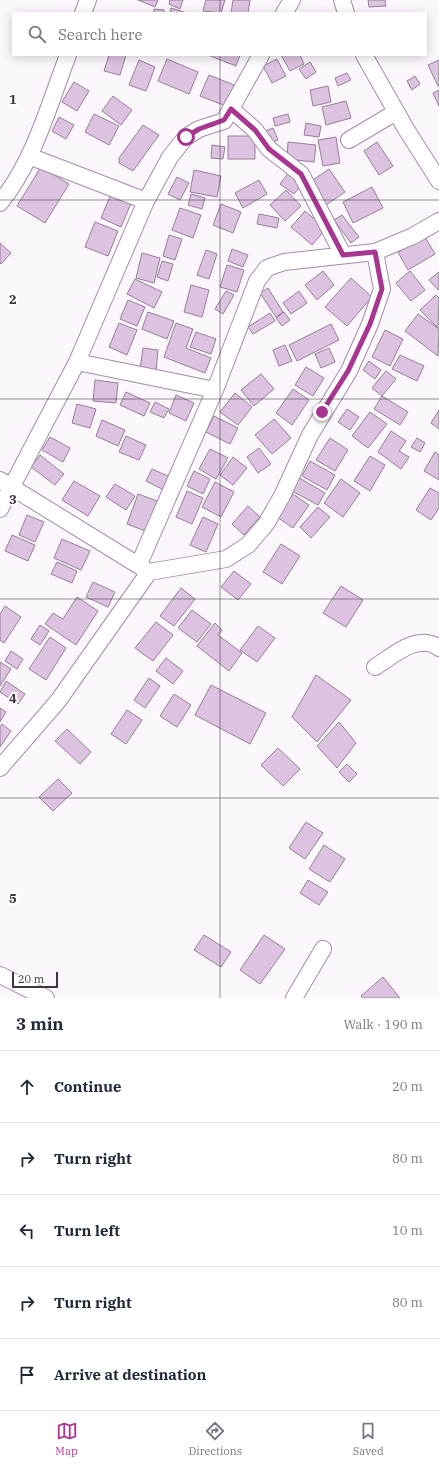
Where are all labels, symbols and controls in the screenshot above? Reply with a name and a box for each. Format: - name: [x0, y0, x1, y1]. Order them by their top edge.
- search box: [12, 12, 427, 56]
- icon: search: [26, 23, 48, 45]
- text: Search here: [58, 25, 143, 44]
- text: 1: [9, 91, 17, 108]
- route start: [177, 128, 195, 146]
- text: 2: [9, 291, 17, 308]
- route end: [313, 403, 331, 421]
- text: 3: [9, 491, 17, 508]
- text: 4: [9, 690, 17, 707]
- text: 5: [9, 890, 17, 907]
- scale bar: [12, 970, 58, 989]
- text: 20 m: [18, 972, 44, 986]
- text: 3 min: [16, 1013, 64, 1035]
- text: Walk · 190 m: [344, 1016, 423, 1033]
- icon: ahead: [16, 1076, 38, 1098]
- text: Continue: [54, 1077, 121, 1096]
- text: 20 m: [392, 1078, 423, 1095]
- icon: right: [16, 1148, 38, 1170]
- text: Turn right: [54, 1149, 132, 1168]
- text: 80 m: [392, 1150, 423, 1167]
- icon: left: [16, 1220, 38, 1242]
- text: Turn left: [54, 1221, 120, 1240]
- text: 10 m: [392, 1222, 423, 1239]
- icon: right: [16, 1292, 38, 1314]
- text: Turn right: [54, 1293, 132, 1312]
- text: 80 m: [392, 1294, 423, 1311]
- icon: arrive: [16, 1364, 38, 1386]
- text: Arrive at destination: [54, 1365, 206, 1384]
- tab: Map: [55, 1420, 78, 1458]
- tab: Directions: [188, 1420, 242, 1458]
- tab: Saved: [353, 1420, 384, 1458]

